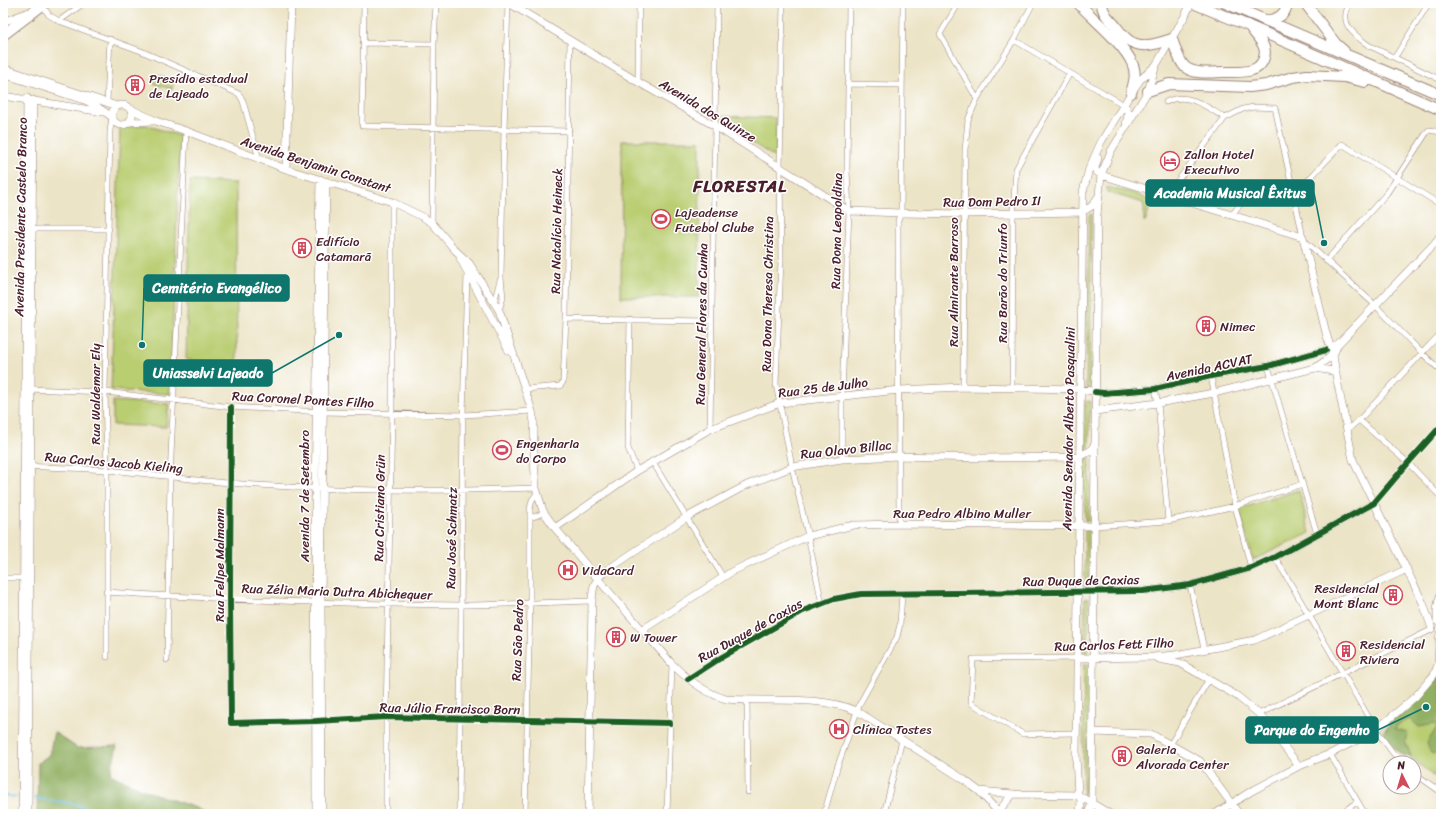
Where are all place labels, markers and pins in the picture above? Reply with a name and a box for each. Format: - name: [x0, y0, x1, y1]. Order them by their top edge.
- place label: Presídio estadual de Lajeado: [149, 67, 248, 105]
- building icon: Presídio estadual de Lajeado: [124, 74, 146, 96]
- place label: Zallon Hotel Executivo: [1184, 143, 1254, 181]
- hotel icon: Zallon Hotel Executivo: [1159, 150, 1181, 172]
- callout: Academia Musical Êxitus: [1146, 180, 1314, 206]
- place label: Lajeadense Futebol Clube: [675, 201, 755, 239]
- sports icon: Lajeadense Futebol Clube: [650, 208, 672, 230]
- place label: Edifício Catamarã: [316, 230, 372, 268]
- building icon: Edifício Catamarã: [291, 237, 313, 259]
- callout: Cemitério Evangélico: [144, 275, 289, 301]
- building icon: Nimec: [1195, 315, 1217, 337]
- place label: Nimec: [1220, 315, 1256, 338]
- callout: Uniasselvi Lajeado: [144, 360, 272, 386]
- place label: Engenharia do Corpo: [516, 432, 580, 470]
- sports icon: Engenharia do Corpo: [491, 439, 513, 461]
- hospital icon: VidaCard: [557, 559, 579, 581]
- place label: VidaCard: [582, 559, 635, 582]
- place label: Residencial Mont Blanc: [1314, 577, 1379, 615]
- building icon: Residencial Mont Blanc: [1382, 584, 1404, 606]
- building icon: W Tower: [605, 626, 627, 648]
- place label: W Tower: [630, 626, 677, 649]
- place label: Residencial Riviera: [1360, 633, 1425, 671]
- building icon: Residencial Riviera: [1335, 640, 1357, 662]
- callout: Parque do Engenho: [1246, 717, 1378, 743]
- hospital icon: Clínica Tostes: [828, 718, 850, 740]
- place label: Clínica Tostes: [853, 718, 932, 741]
- place label: Galeria Alvorada Center: [1135, 738, 1229, 776]
- building icon: Galeria Alvorada Center: [1111, 745, 1133, 767]

